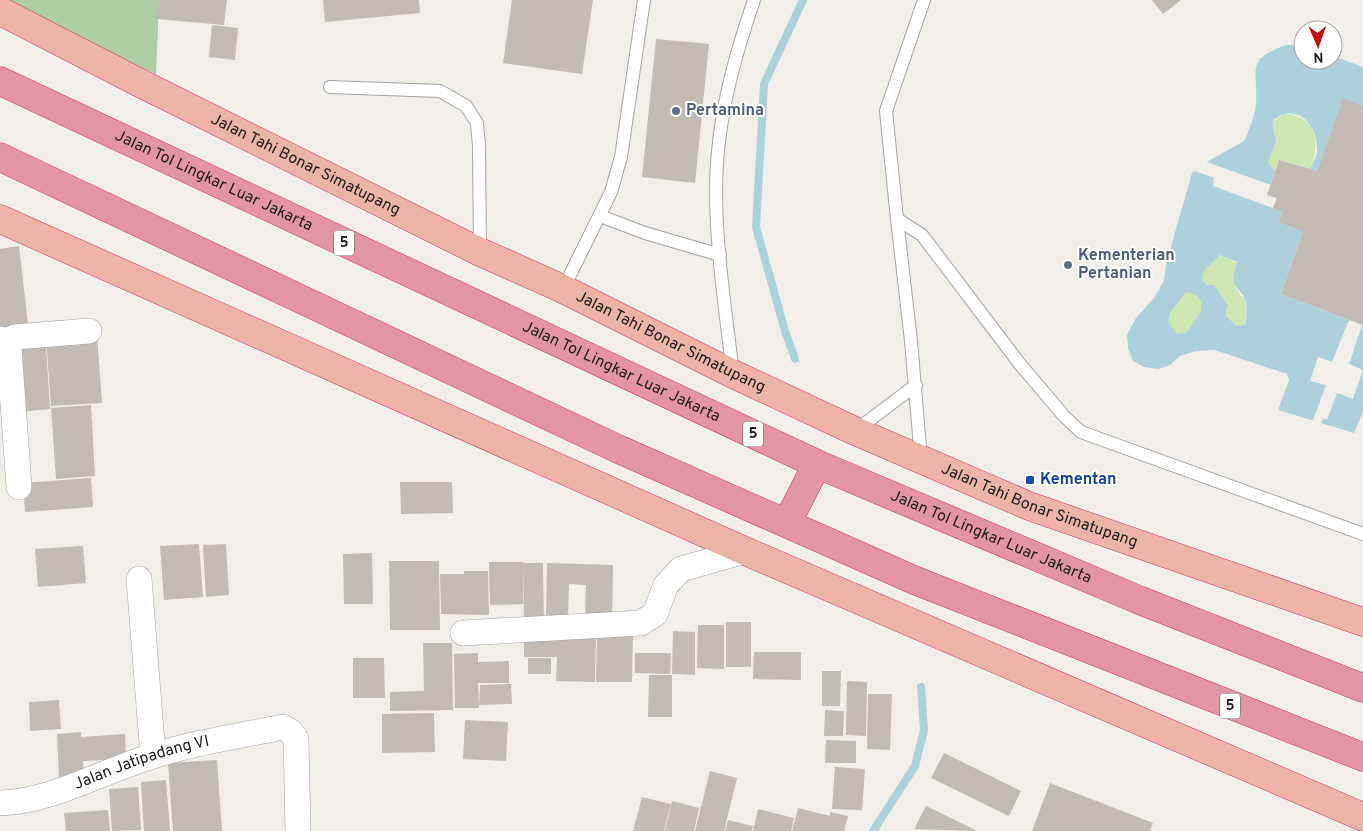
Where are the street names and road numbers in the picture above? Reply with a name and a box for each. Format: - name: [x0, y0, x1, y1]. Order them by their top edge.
- street label: Jalan Tahi Bonar Simatupang: [207, 110, 403, 221]
- street label: Jalan Tol Lingkar Luar Jakarta: [111, 126, 316, 236]
- road number: 5: [334, 230, 354, 256]
- street label: Jalan Tahi Bonar Simatupang: [572, 287, 769, 398]
- street label: Jalan Tol Lingkar Luar Jakarta: [519, 317, 723, 427]
- road number: 5: [743, 422, 763, 446]
- street label: Jalan Tahi Bonar Simatupang: [938, 459, 1140, 553]
- street label: Jalan Tol Lingkar Luar Jakarta: [887, 486, 1094, 589]
- road number: 5: [1220, 694, 1240, 718]
- street label: Jalan Jatipadang VI: [71, 732, 211, 795]

